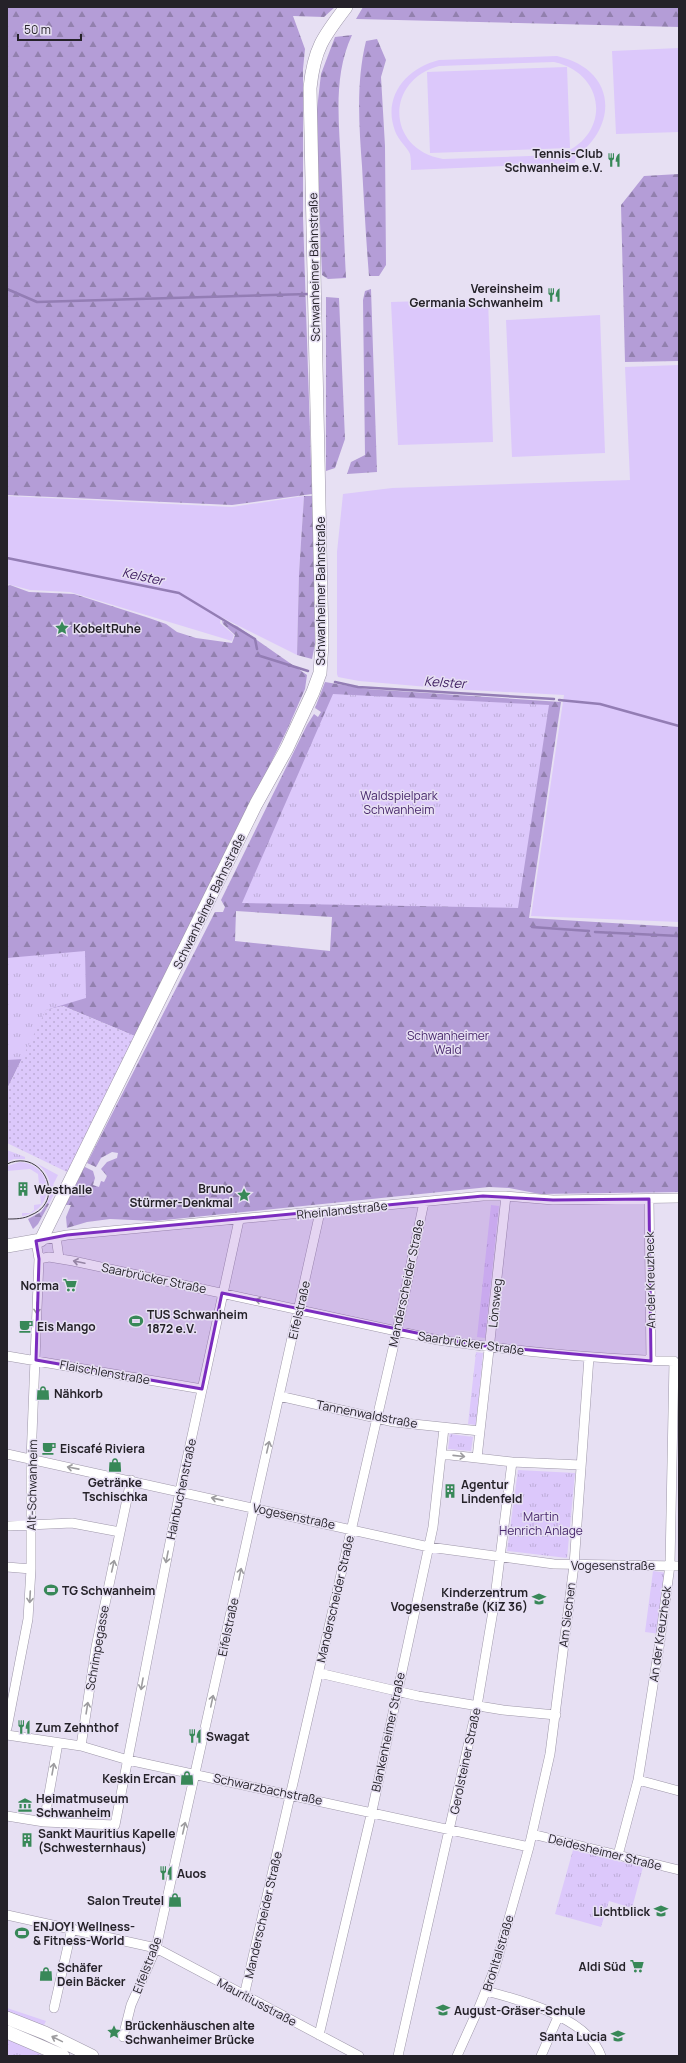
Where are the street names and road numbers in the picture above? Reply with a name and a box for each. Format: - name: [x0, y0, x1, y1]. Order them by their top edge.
- street label: Schwanheimer Bahnstraße: [304, 192, 324, 342]
- street label: Schwanheimer Bahnstraße: [312, 517, 329, 665]
- street label: Schwanheimer Bahnstraße: [169, 830, 249, 972]
- street label: Rheinlandstraße: [296, 1197, 388, 1223]
- street label: Manderscheider Straße: [384, 1218, 428, 1348]
- street label: An der Kreuzheck: [641, 1231, 659, 1328]
- street label: Saarbrücker Straße: [100, 1259, 208, 1297]
- street label: Lönsweg: [484, 1277, 506, 1329]
- street label: Eifelstraße: [284, 1279, 314, 1341]
- street label: Saarbrücker Straße: [417, 1327, 525, 1359]
- street label: Flaischlenstraße: [59, 1356, 151, 1388]
- street label: Tannenwaldstraße: [315, 1396, 419, 1432]
- street label: Hainbuchenstraße: [162, 1437, 200, 1541]
- street label: Alt-Schwanheim: [23, 1439, 41, 1531]
- street label: Vogesenstraße: [251, 1499, 337, 1533]
- street label: Manderscheider Straße: [312, 1534, 358, 1664]
- street label: Vogesenstraße: [571, 1557, 655, 1574]
- street label: Am Siechen: [555, 1582, 579, 1648]
- street label: An der Kreuzheck: [645, 1584, 675, 1683]
- street label: Eifelstraße: [213, 1596, 243, 1658]
- street label: Schrimpegasse: [81, 1604, 113, 1692]
- street label: Blankenheimer Straße: [367, 1671, 409, 1793]
- street label: Gerolsteiner Straße: [445, 1706, 485, 1816]
- street label: Schwarzbachstraße: [212, 1769, 324, 1809]
- street label: Deidesheimer Straße: [547, 1830, 663, 1874]
- street label: Manderscheider Straße: [240, 1850, 286, 1980]
- street label: Brohltalstraße: [478, 1913, 518, 1993]
- street label: Eifelstraße: [128, 1934, 166, 1996]
- street label: Mauritiusstraße: [214, 1974, 300, 2030]

